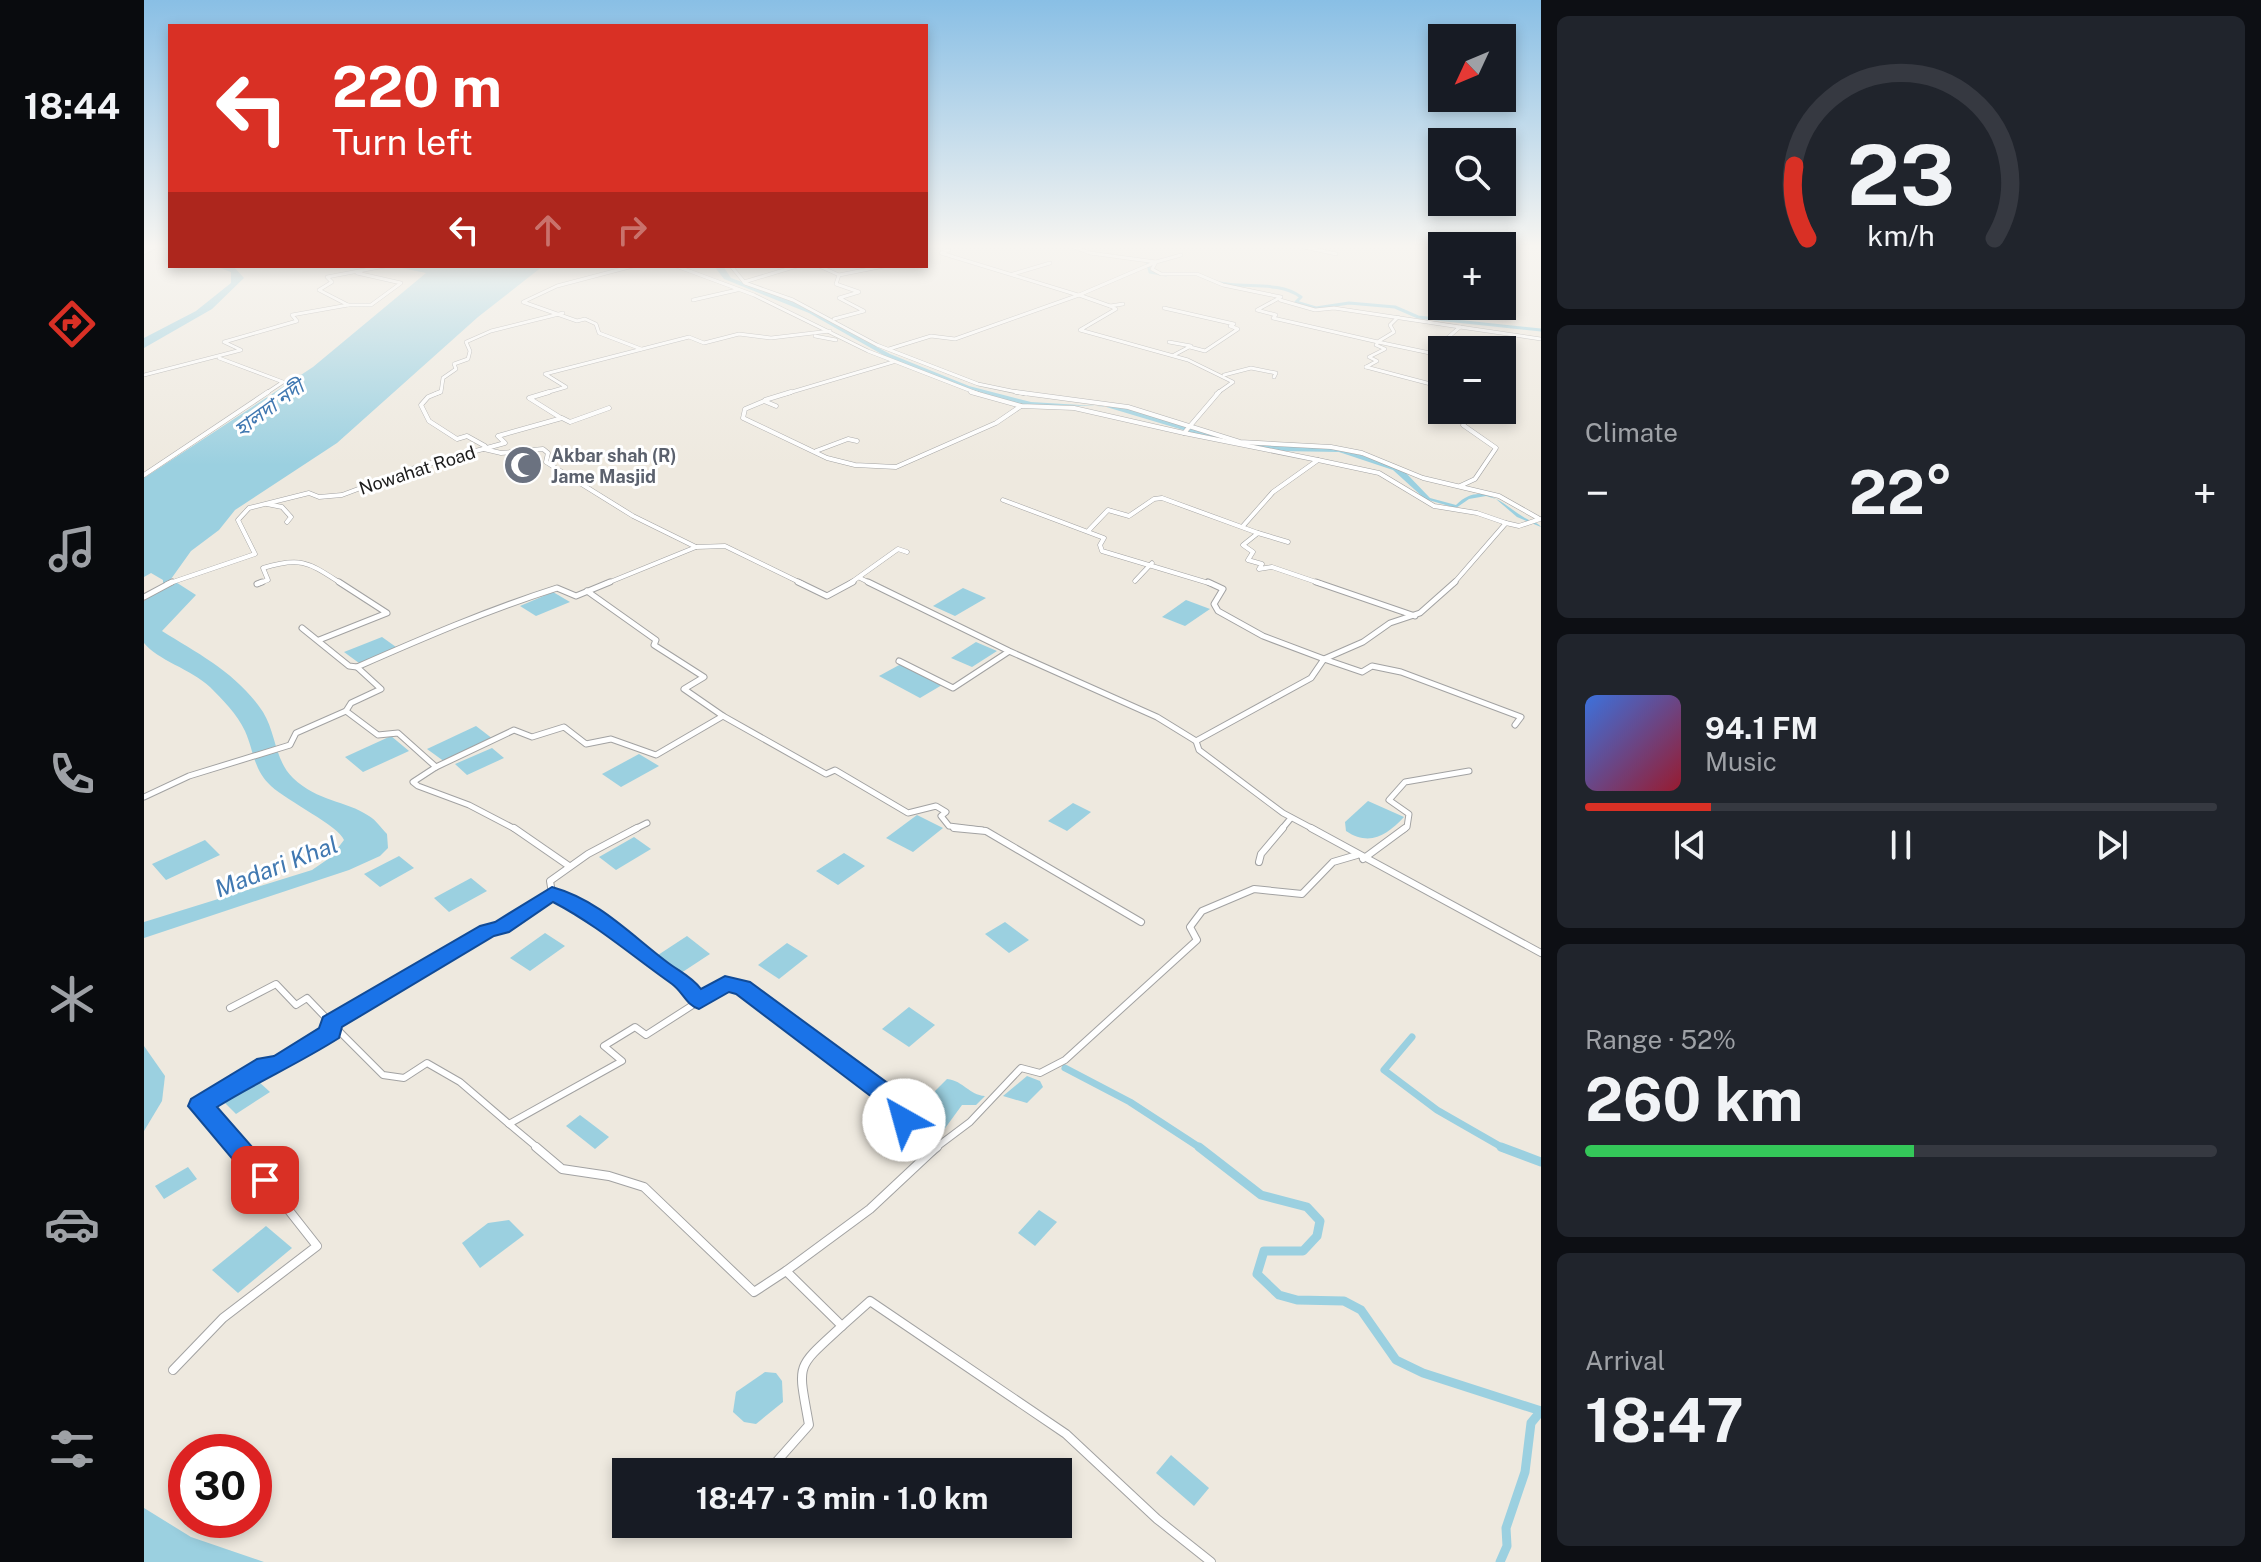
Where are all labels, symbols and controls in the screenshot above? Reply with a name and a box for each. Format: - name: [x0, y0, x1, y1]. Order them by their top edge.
- north arrow: [1428, 24, 1516, 112]
- map controls: [1428, 24, 1516, 424]
- text: 220 m: [332, 54, 502, 120]
- icon: left: [200, 56, 304, 160]
- text: 18:44: [24, 85, 120, 127]
- text: Turn left: [332, 121, 473, 163]
- text: 23: [1847, 125, 1955, 223]
- button: search: [1428, 128, 1516, 216]
- icon: left: [442, 208, 486, 252]
- icon: ahead: [526, 208, 570, 252]
- icon: right: [610, 208, 654, 252]
- text: km/h: [1867, 219, 1935, 252]
- button: +: [1428, 232, 1516, 320]
- icon: directions: [44, 296, 100, 352]
- button: −: [1428, 336, 1516, 424]
- water label: হালদা নদী: [229, 373, 312, 441]
- text: Climate: [1585, 417, 1678, 448]
- street label: Nowahat Road: [356, 441, 478, 499]
- mosque icon: Akbar shah (R) Jame Masjid: [502, 444, 544, 486]
- place label: Akbar shah (R) Jame Masjid: [551, 445, 677, 487]
- text: 22°: [1849, 457, 1953, 528]
- text: −: [1585, 467, 1609, 519]
- text: +: [2193, 467, 2217, 519]
- icon: music: [44, 521, 100, 577]
- text: 94.1 FM: [1705, 710, 1818, 746]
- icon: phone: [44, 746, 100, 802]
- text: Music: [1705, 746, 1777, 777]
- icon: previous: [1668, 823, 1712, 867]
- icon: pause: [1879, 823, 1923, 867]
- icon: next: [2090, 823, 2134, 867]
- water label: Madari Khal: [210, 830, 342, 902]
- icon: climate: [44, 971, 100, 1027]
- text: Range · 52%: [1585, 1024, 1736, 1055]
- text: 260 km: [1585, 1064, 1803, 1135]
- position arrow: [862, 1078, 946, 1162]
- pin: [231, 1146, 299, 1214]
- icon: arrive: [243, 1158, 287, 1202]
- icon: car: [44, 1196, 100, 1252]
- text: Arrival: [1585, 1345, 1665, 1376]
- text: 18:47: [1585, 1385, 1744, 1456]
- icon: filters: [44, 1421, 100, 1477]
- speed limit sign: 30: [168, 1434, 272, 1538]
- text: 18:47 · 3 min · 1.0 km: [696, 1480, 988, 1516]

